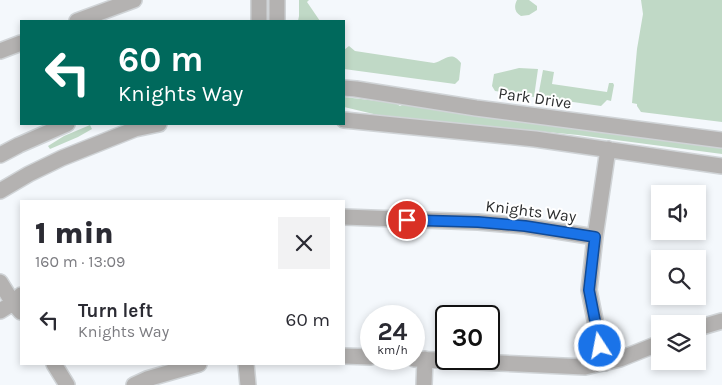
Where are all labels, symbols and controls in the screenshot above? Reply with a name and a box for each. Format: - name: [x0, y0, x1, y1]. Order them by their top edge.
- text: 60 m: [118, 39, 203, 80]
- icon: left: [35, 40, 100, 105]
- text: Knights Way: [118, 81, 243, 107]
- street label: Park Drive: [497, 83, 573, 113]
- map controls: [651, 185, 706, 370]
- button: sound: [651, 185, 706, 240]
- street label: Knights Way: [485, 196, 578, 226]
- pin: [386, 199, 428, 241]
- icon: arrive: [393, 206, 421, 234]
- text: 1 min: [35, 215, 114, 251]
- button: close: [278, 217, 330, 269]
- button: search: [651, 250, 706, 305]
- text: 160 m · 13:09: [35, 252, 125, 271]
- text: Turn left: [78, 300, 153, 322]
- speed limit sign: 30: [435, 305, 500, 370]
- icon: left: [35, 306, 63, 334]
- text: 60 m: [286, 309, 330, 331]
- button: layers: [651, 315, 706, 370]
- text: 24: [377, 317, 408, 346]
- position arrow: [573, 319, 625, 371]
- text: Knights Way: [78, 322, 169, 341]
- text: km/h: [377, 343, 408, 357]

